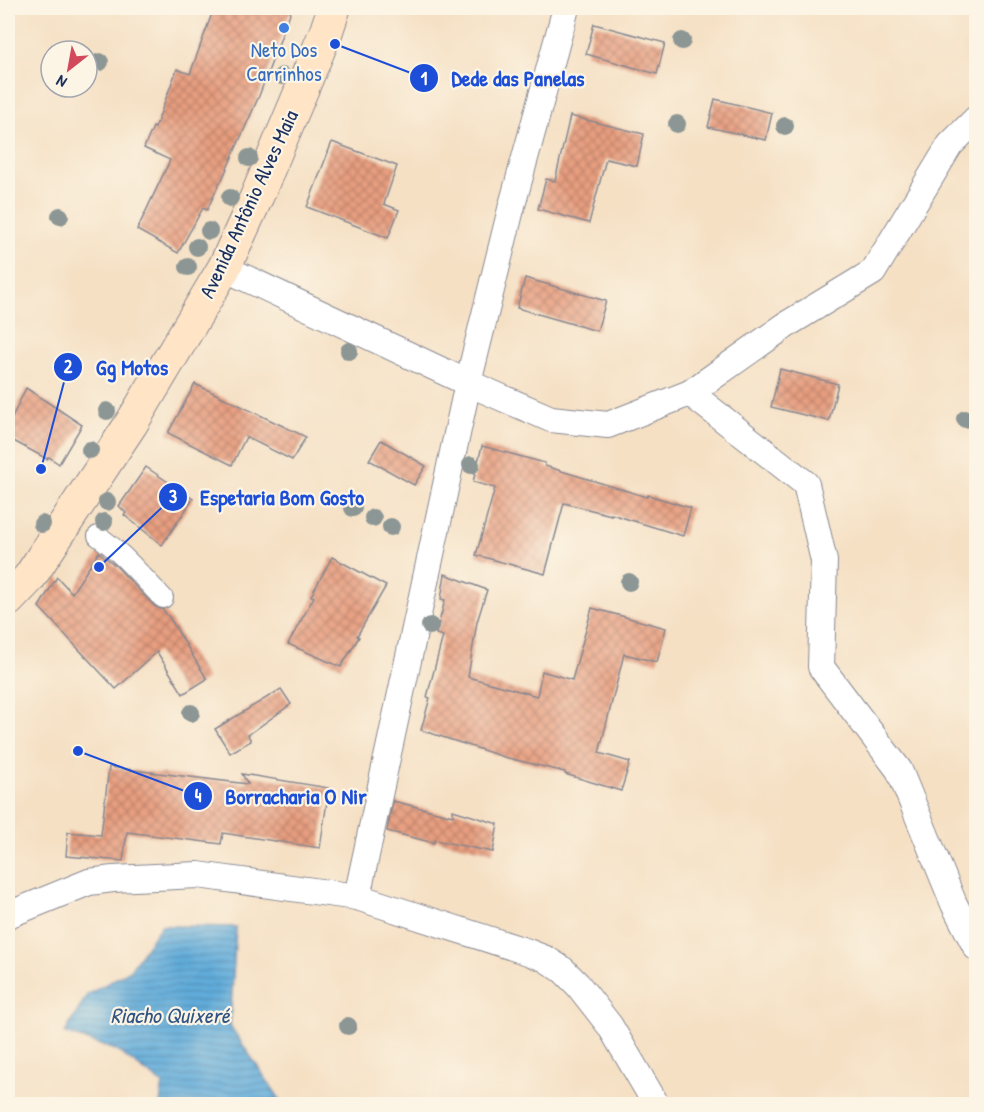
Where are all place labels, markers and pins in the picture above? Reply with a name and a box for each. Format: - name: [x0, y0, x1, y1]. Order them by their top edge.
- marker: Neto Dos Carrinhos: [277, 21, 291, 35]
- place label: Neto Dos Carrinhos: [246, 35, 322, 88]
- callout: Dede das Panelas: [409, 58, 597, 98]
- callout: Gg Motos: [53, 347, 180, 387]
- callout: Espetaria Bom Gosto: [158, 477, 376, 517]
- callout: Borracharia O Nir: [183, 776, 379, 816]

